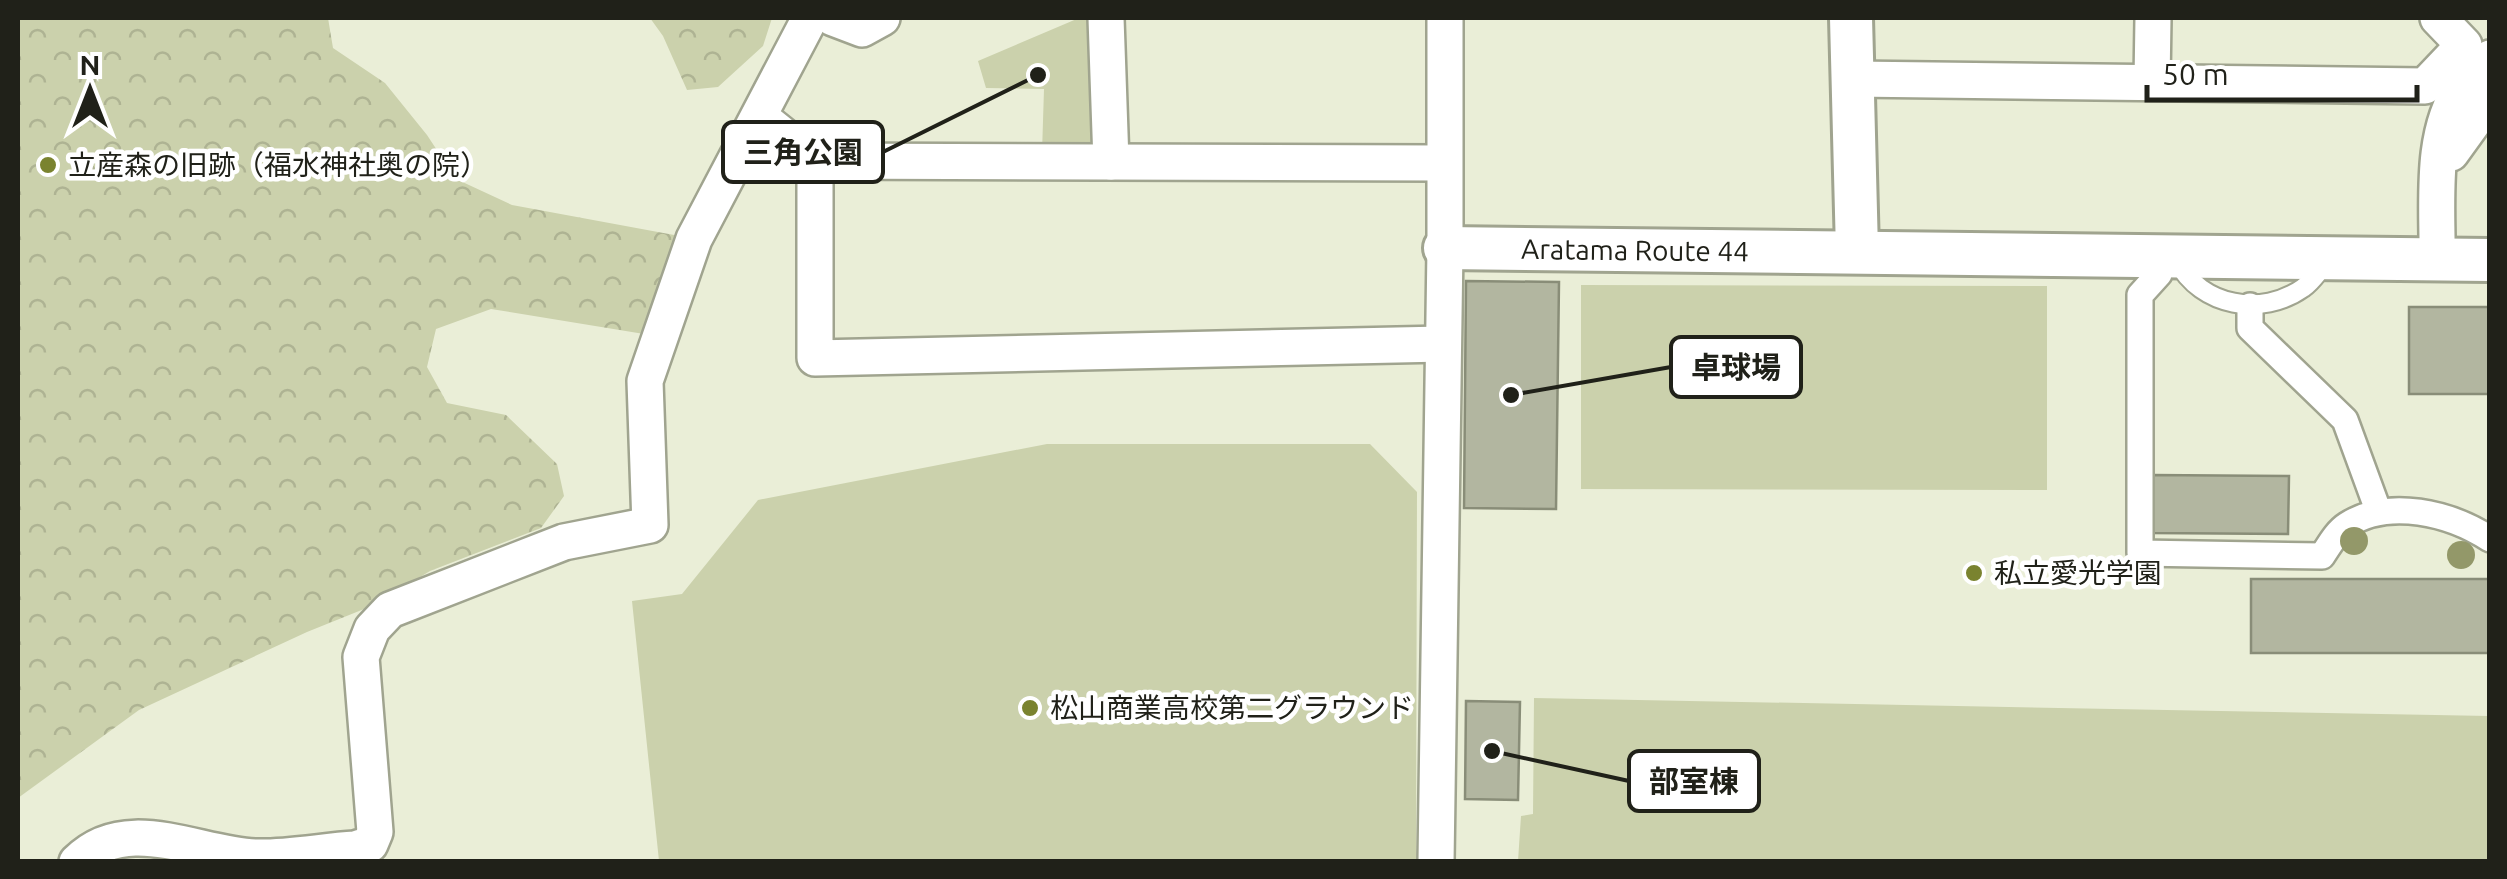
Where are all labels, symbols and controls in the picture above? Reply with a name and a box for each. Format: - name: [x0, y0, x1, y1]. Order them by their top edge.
- north arrow: [40, 40, 140, 140]
- scale bar: [2147, 40, 2417, 102]
- text: N: [80, 49, 100, 80]
- text: 50 m: [2162, 57, 2229, 91]
- callout: 三角公園: [723, 122, 883, 182]
- text: 三角公園: [743, 135, 863, 169]
- place label: 立産森の旧跡（福水神社奥の院）: [68, 149, 488, 180]
- marker: 立産森の旧跡（福水神社奥の院）: [37, 154, 59, 176]
- street label: Aratama Route 44: [1521, 233, 1749, 266]
- callout: 卓球場: [1671, 337, 1801, 397]
- text: 卓球場: [1691, 350, 1781, 384]
- place label: 私立愛光学園: [1994, 557, 2162, 588]
- marker: 私立愛光学園: [1963, 562, 1985, 584]
- place label: 松山商業高校第二グラウンド: [1050, 692, 1414, 723]
- marker: 松山商業高校第二グラウンド: [1019, 697, 1041, 719]
- callout: 部室棟: [1629, 751, 1759, 811]
- text: 部室棟: [1649, 764, 1739, 798]

